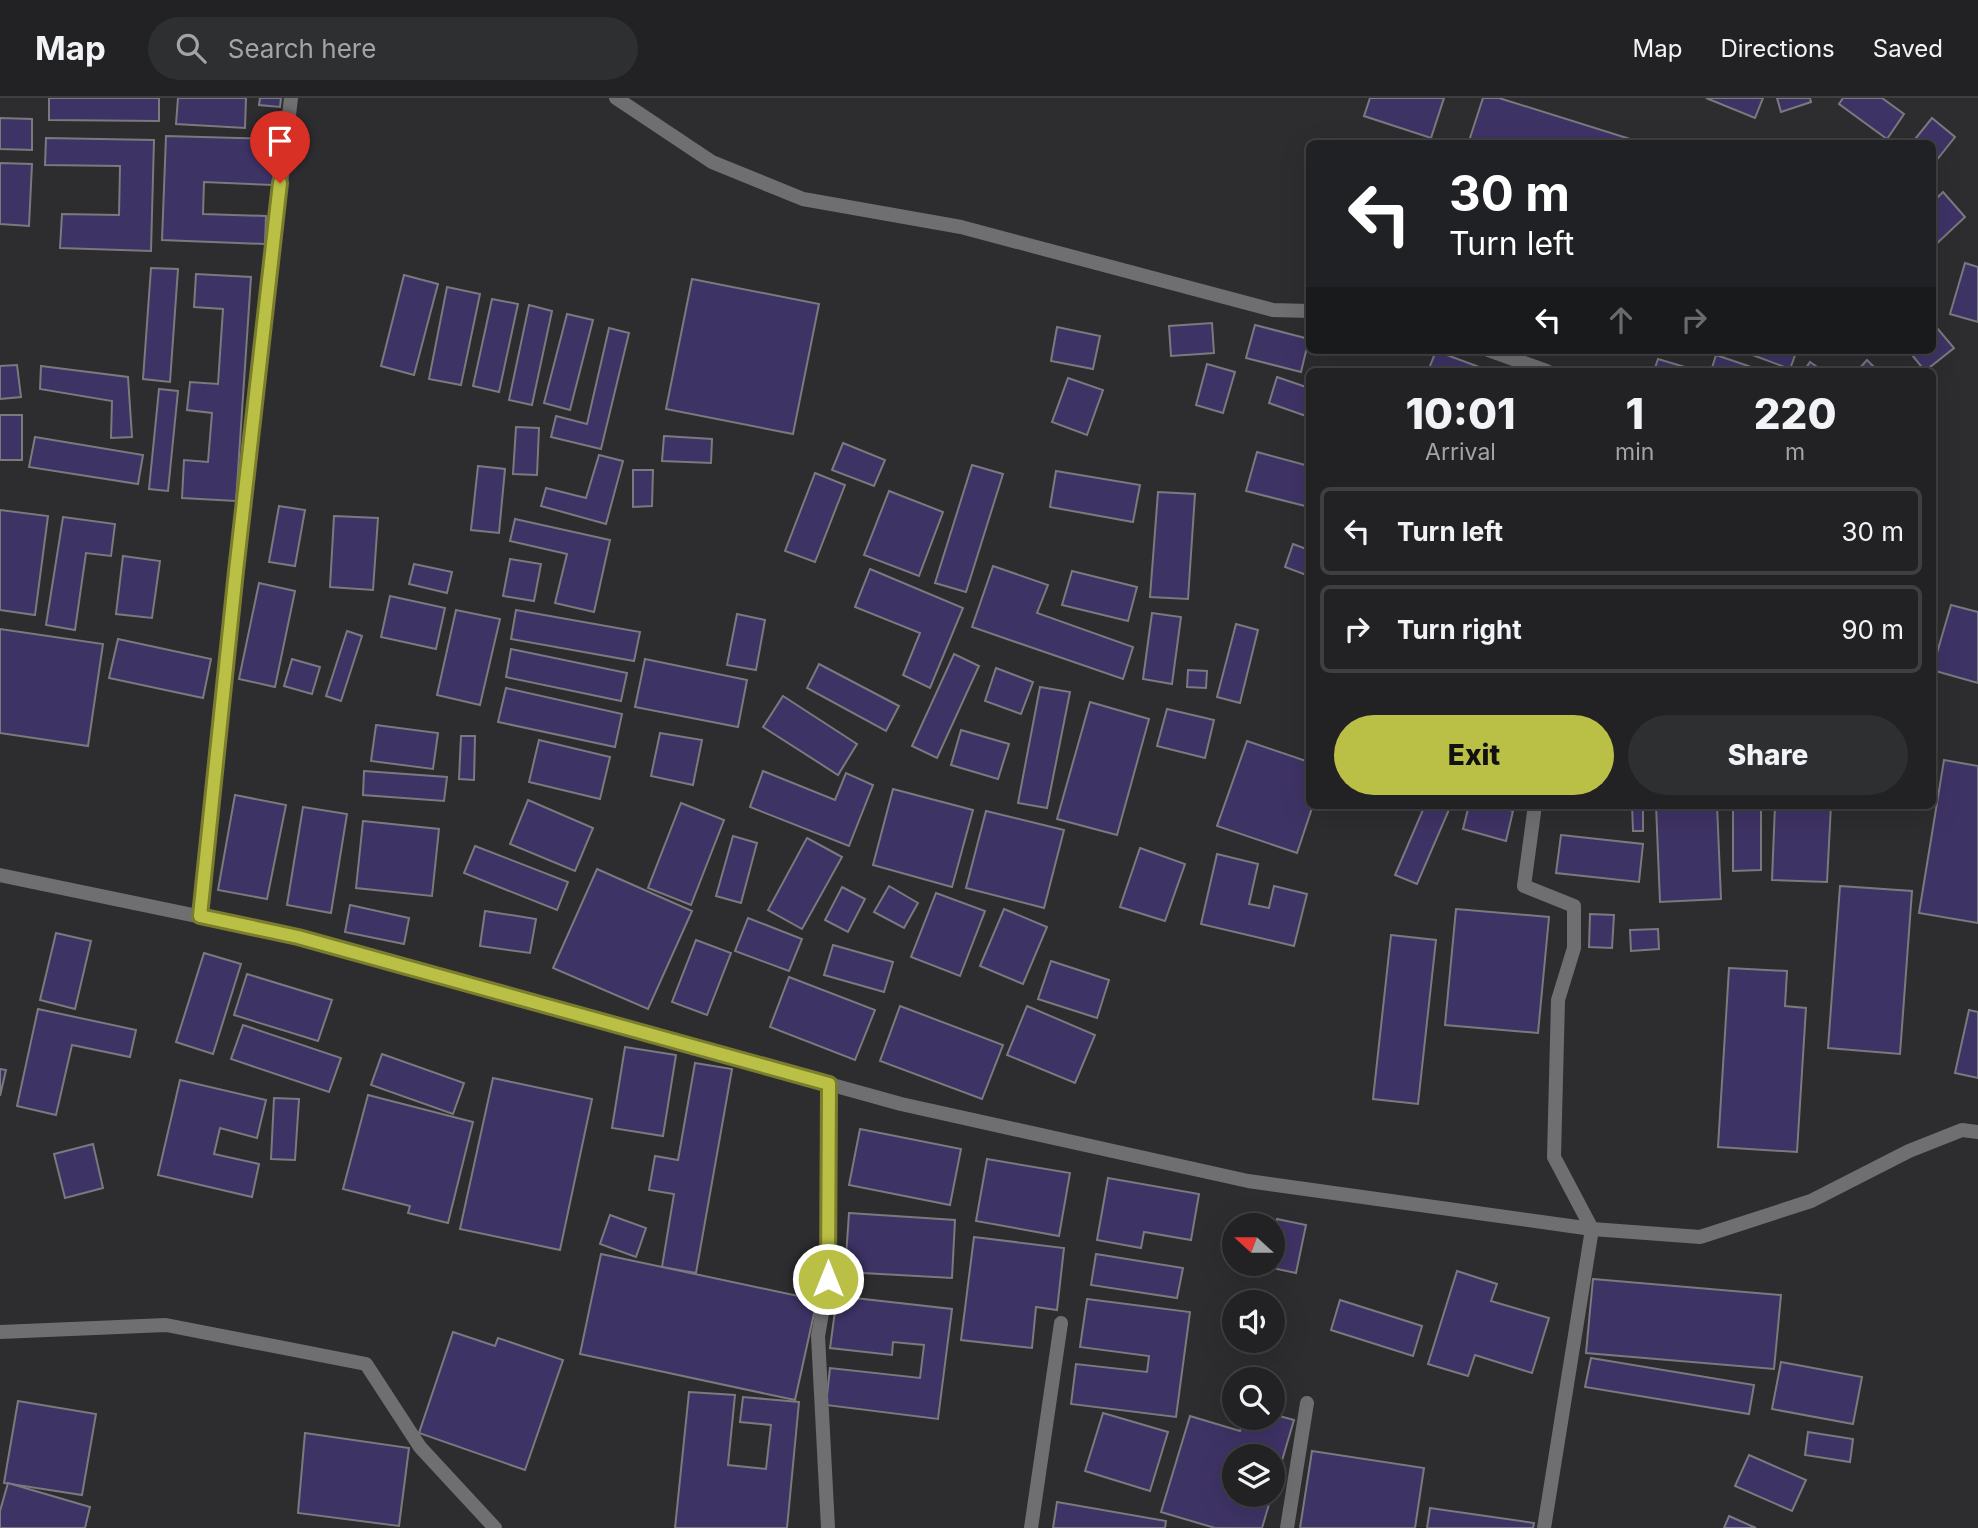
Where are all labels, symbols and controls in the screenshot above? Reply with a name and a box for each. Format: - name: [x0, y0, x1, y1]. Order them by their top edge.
- search box: [148, 17, 638, 80]
- text: Map: [35, 28, 106, 68]
- icon: search: [172, 29, 210, 67]
- text: Search here: [228, 33, 376, 64]
- text: Map: [1633, 34, 1682, 63]
- text: Directions: [1720, 34, 1835, 63]
- text: Saved: [1873, 34, 1943, 63]
- pin: [250, 111, 310, 183]
- icon: arrive: [261, 122, 299, 160]
- text: 30 m: [1449, 164, 1570, 223]
- icon: left: [1334, 168, 1425, 259]
- text: Turn left: [1449, 224, 1574, 263]
- icon: left: [1529, 301, 1567, 339]
- icon: ahead: [1602, 301, 1640, 339]
- icon: right: [1675, 301, 1713, 339]
- text: 10:01: [1406, 388, 1516, 439]
- text: 1: [1625, 388, 1644, 439]
- text: 220: [1754, 388, 1836, 439]
- text: Arrival: [1425, 438, 1496, 466]
- text: min: [1615, 438, 1654, 466]
- text: m: [1785, 438, 1805, 466]
- icon: left: [1338, 512, 1376, 550]
- text: Turn left: [1397, 516, 1503, 547]
- text: 30 m: [1841, 516, 1904, 547]
- icon: right: [1338, 610, 1376, 648]
- text: Turn right: [1397, 614, 1522, 645]
- text: 90 m: [1841, 614, 1904, 645]
- button: Exit: [1334, 715, 1614, 795]
- button: Share: [1628, 715, 1908, 795]
- north arrow: [1222, 1213, 1284, 1276]
- map controls: [1222, 1213, 1285, 1507]
- position arrow: [791, 1242, 865, 1316]
- button: sound: [1222, 1290, 1285, 1353]
- button: search: [1222, 1367, 1285, 1430]
- button: layers: [1222, 1444, 1285, 1507]

